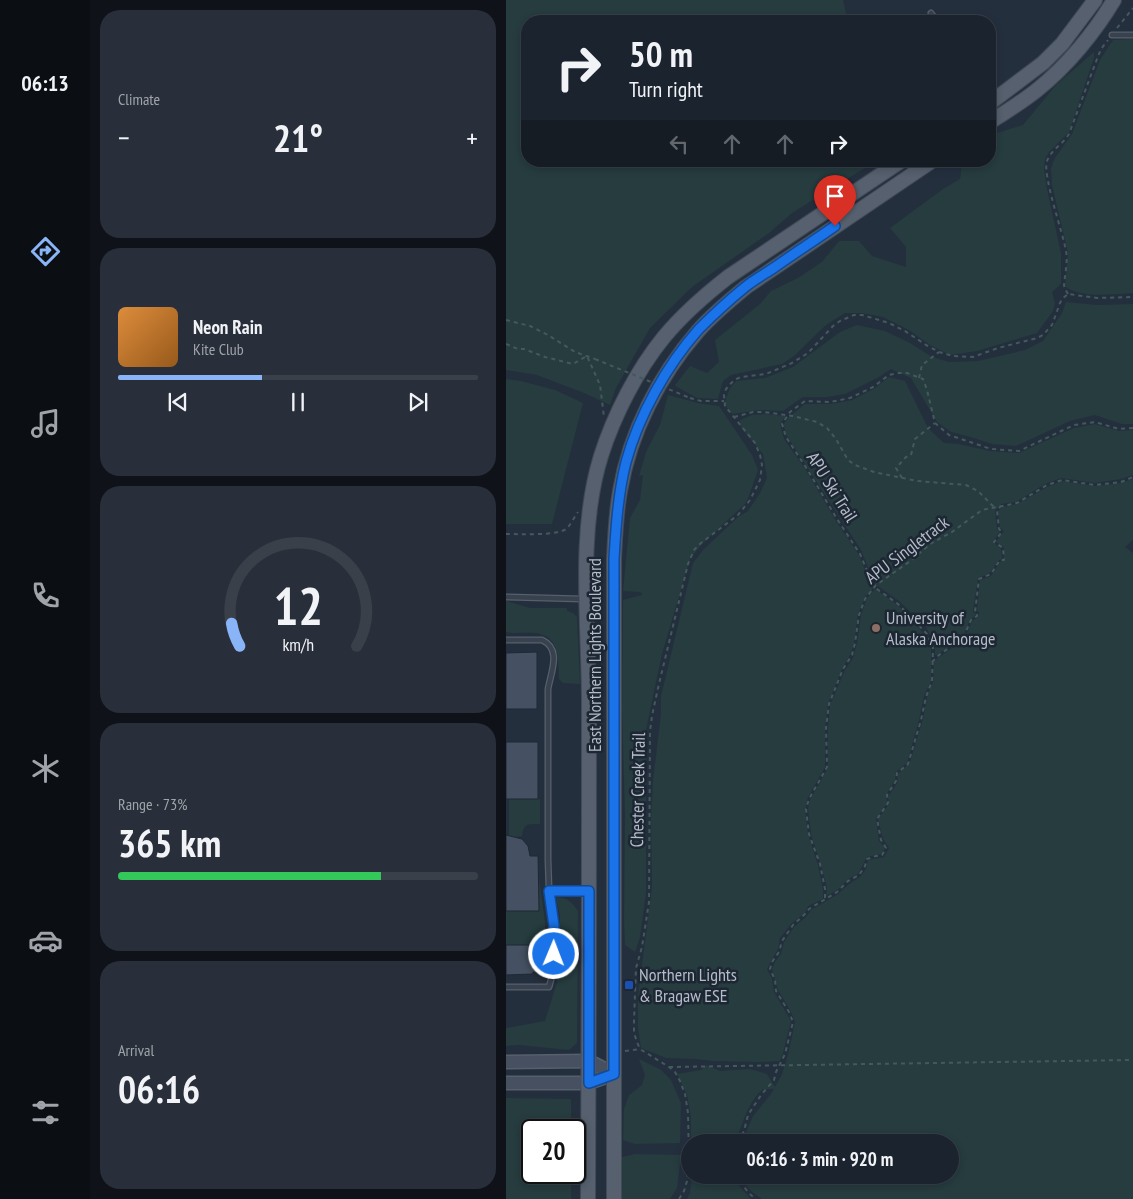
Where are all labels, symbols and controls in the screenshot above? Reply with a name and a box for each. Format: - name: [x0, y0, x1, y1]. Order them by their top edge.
- text: 50 m: [629, 31, 693, 77]
- icon: right: [546, 35, 611, 100]
- text: 06:13: [21, 69, 69, 97]
- text: Turn right: [629, 75, 703, 103]
- text: Climate: [118, 89, 160, 109]
- text: 21°: [273, 113, 323, 162]
- text: −: [118, 119, 130, 156]
- text: +: [466, 119, 478, 156]
- icon: left: [665, 130, 693, 158]
- icon: ahead: [718, 130, 746, 158]
- icon: ahead: [771, 130, 799, 158]
- icon: right: [824, 130, 852, 158]
- pin: [814, 175, 856, 226]
- icon: arrive: [821, 182, 849, 210]
- icon: directions: [28, 234, 63, 269]
- text: Neon Rain: [193, 315, 262, 339]
- text: Kite Club: [193, 339, 244, 359]
- icon: previous: [164, 388, 192, 416]
- icon: pause: [284, 388, 312, 416]
- icon: next: [404, 388, 432, 416]
- icon: music: [28, 406, 63, 441]
- street label: APU Ski Trail: [802, 447, 863, 527]
- street label: APU Singletrack: [860, 511, 953, 589]
- street label: East Northern Lights Boulevard: [583, 558, 606, 752]
- text: 12: [273, 572, 323, 639]
- icon: phone: [28, 578, 63, 613]
- place label: University of Alaska Anchorage: [886, 606, 995, 650]
- marker: University of Alaska Anchorage: [870, 622, 882, 634]
- text: km/h: [282, 633, 314, 656]
- street label: Chester Creek Trail: [625, 732, 650, 848]
- icon: climate: [28, 751, 63, 786]
- text: Range · 73%: [118, 794, 187, 814]
- text: 365 km: [118, 818, 221, 867]
- icon: car: [28, 923, 63, 958]
- position arrow: [527, 927, 579, 979]
- place label: Northern Lights & Bragaw ESE: [639, 963, 737, 1007]
- marker: Northern Lights & Bragaw ESE: [623, 979, 635, 991]
- text: Arrival: [118, 1040, 154, 1060]
- text: 06:16: [118, 1064, 200, 1113]
- icon: filters: [28, 1095, 63, 1130]
- speed limit sign: 20: [521, 1119, 586, 1184]
- text: 06:16 · 3 min · 920 m: [747, 1147, 893, 1171]

